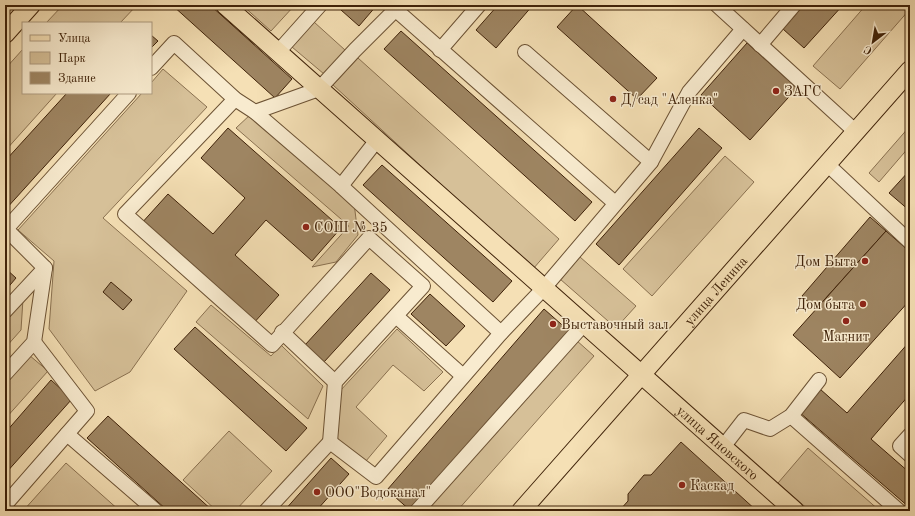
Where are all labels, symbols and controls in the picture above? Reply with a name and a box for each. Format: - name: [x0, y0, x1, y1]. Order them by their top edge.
- legend: [22, 22, 152, 94]
- north arrow: [853, 22, 893, 62]
- text: Улица: [58, 33, 91, 45]
- text: С: [863, 43, 875, 56]
- text: Парк: [58, 53, 86, 65]
- text: Здание: [58, 73, 96, 85]
- place label: ЗАГС: [784, 85, 821, 99]
- marker: ЗАГС: [771, 86, 781, 96]
- place label: Д/сад "Аленка": [621, 93, 718, 107]
- marker: Д/сад "Аленка": [608, 94, 618, 104]
- place label: СОШ № 35: [314, 221, 388, 235]
- marker: СОШ № 35: [301, 222, 311, 232]
- street label: улица Ленина: [682, 254, 750, 328]
- place label: Дом Быта: [795, 255, 857, 269]
- marker: Дом Быта: [860, 256, 870, 266]
- place label: Дом быта: [796, 298, 855, 312]
- marker: Дом быта: [858, 299, 868, 309]
- marker: Магнит: [841, 316, 851, 326]
- place label: Выставочный зал: [561, 318, 669, 332]
- marker: Выставочный зал: [548, 319, 558, 329]
- place label: Магнит: [823, 330, 870, 344]
- street label: улица Яновского: [674, 403, 761, 483]
- place label: Каскад: [690, 479, 734, 493]
- marker: Каскад: [677, 480, 687, 490]
- place label: ООО"Водоканал": [325, 486, 431, 500]
- marker: ООО"Водоканал": [312, 487, 322, 497]

